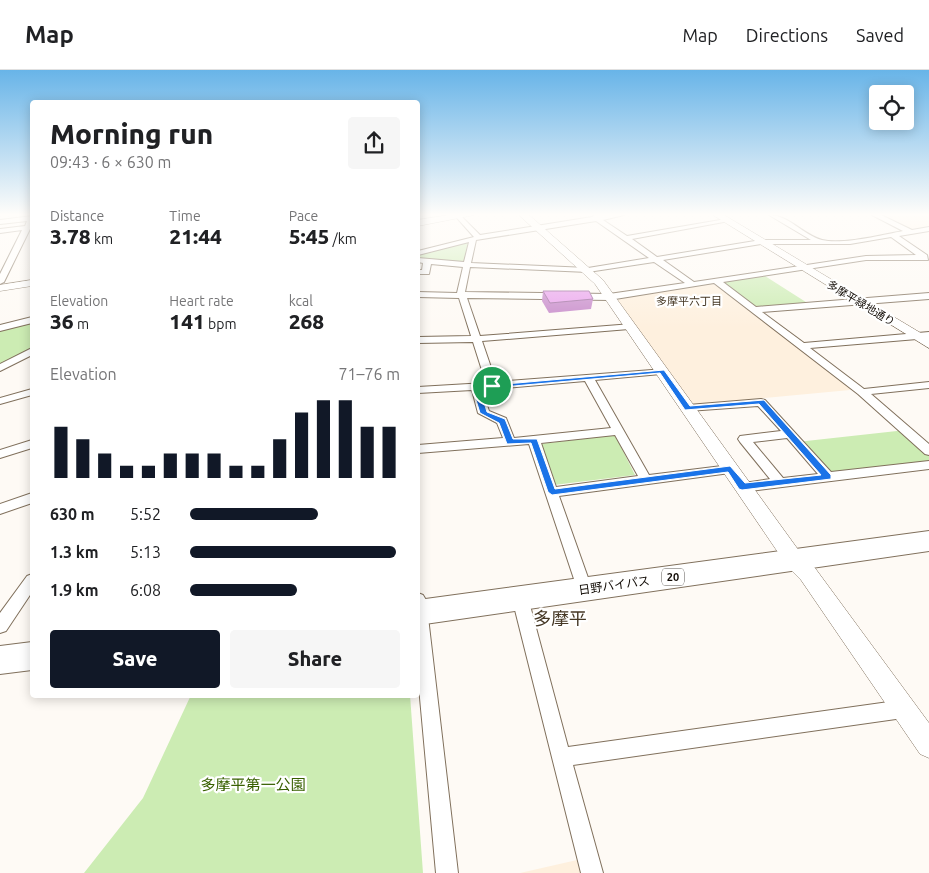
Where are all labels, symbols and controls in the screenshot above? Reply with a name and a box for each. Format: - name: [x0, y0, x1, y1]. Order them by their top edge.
- text: Map: [25, 21, 74, 48]
- text: Map: [682, 25, 718, 45]
- text: Directions: [746, 25, 828, 45]
- text: Saved: [856, 25, 904, 45]
- map controls: [869, 85, 914, 130]
- button: locate: [869, 85, 914, 130]
- button: share: [348, 117, 400, 169]
- text: Morning run: [50, 118, 213, 149]
- text: 09:43 · 6 × 630 m: [50, 153, 171, 171]
- text: Distance: [50, 208, 104, 224]
- text: Time: [169, 208, 201, 224]
- text: Pace: [289, 208, 318, 224]
- text: 3.78: [50, 224, 91, 248]
- text: 21:44: [169, 224, 222, 248]
- text: 5:45: [289, 224, 329, 248]
- text: km: [91, 231, 113, 247]
- text: /km: [329, 231, 357, 247]
- street label: 多摩平緑地通り: [825, 278, 897, 328]
- text: Elevation: [50, 293, 108, 309]
- text: Heart rate: [169, 293, 234, 309]
- text: kcal: [289, 293, 313, 309]
- district label: 多摩平六丁目: [656, 295, 722, 307]
- text: 36: [50, 309, 74, 333]
- text: 141: [169, 309, 205, 333]
- text: 268: [289, 309, 324, 333]
- text: m: [74, 316, 89, 332]
- text: bpm: [205, 316, 237, 332]
- text: Elevation: [50, 365, 117, 383]
- text: 71–76 m: [338, 365, 400, 383]
- pin: [471, 365, 513, 407]
- icon: arrive: [478, 372, 506, 400]
- text: 630 m: [50, 505, 95, 523]
- text: 5:52: [130, 505, 161, 523]
- text: 1.3 km: [50, 543, 99, 561]
- text: 5:13: [130, 543, 161, 561]
- road number: 20: [662, 568, 684, 586]
- street label: 日野バイパス: [578, 574, 650, 596]
- text: 1.9 km: [50, 581, 99, 599]
- text: 6:08: [130, 581, 161, 599]
- district label: 多摩平: [533, 608, 587, 628]
- button: Save: [50, 630, 220, 688]
- button: Share: [230, 630, 400, 688]
- park label: 多摩平第一公園: [200, 776, 306, 793]

